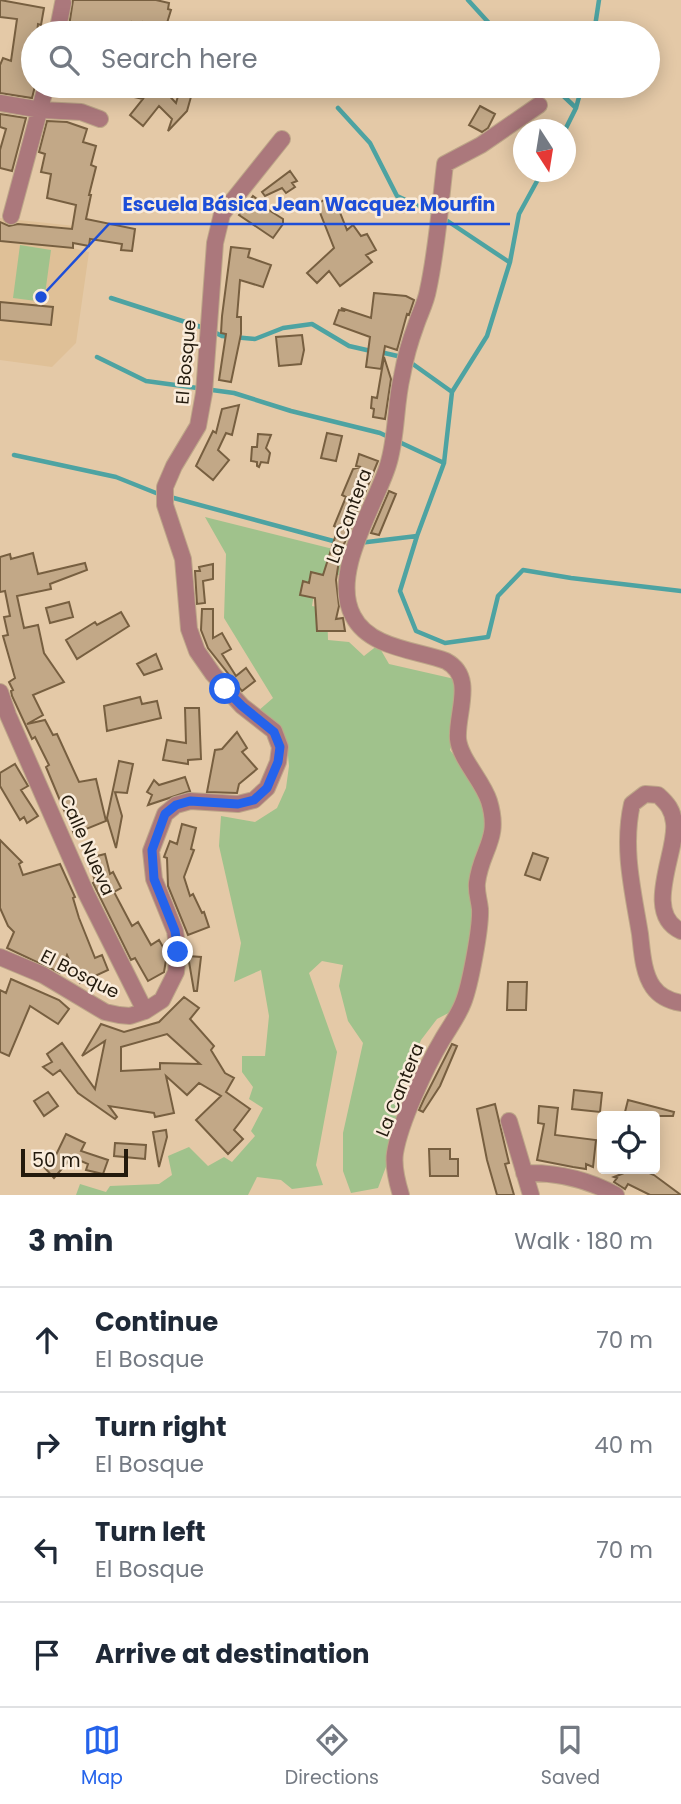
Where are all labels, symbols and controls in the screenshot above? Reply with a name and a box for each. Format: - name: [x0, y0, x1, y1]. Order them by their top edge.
- search box: [21, 21, 660, 98]
- icon: search: [45, 41, 83, 79]
- text: Search here: [101, 41, 258, 77]
- north arrow: [513, 119, 576, 182]
- callout: Escuela Básica Jean Wacquez Mourfin: [109, 184, 510, 224]
- text: Escuela Básica Jean Wacquez Mourfin: [123, 191, 495, 218]
- street label: El Bosque: [169, 318, 202, 406]
- street label: La Cantera: [320, 465, 377, 567]
- route start: [209, 673, 240, 704]
- street label: Calle Nueva: [54, 790, 121, 899]
- route end: [162, 936, 193, 967]
- street label: El Bosque: [37, 943, 124, 1004]
- street label: La Cantera: [369, 1039, 430, 1140]
- map controls: [597, 1111, 660, 1174]
- button: locate: [597, 1111, 660, 1174]
- scale bar: [21, 1146, 128, 1178]
- text: 50 m: [32, 1147, 81, 1174]
- text: 3 min: [28, 1219, 113, 1262]
- text: Walk · 180 m: [514, 1225, 653, 1257]
- text: Continue: [95, 1304, 218, 1340]
- icon: ahead: [28, 1321, 66, 1359]
- text: 70 m: [596, 1324, 653, 1356]
- text: El Bosque: [95, 1343, 204, 1375]
- text: Turn right: [95, 1409, 227, 1445]
- icon: right: [28, 1426, 66, 1464]
- text: 40 m: [594, 1429, 653, 1461]
- text: El Bosque: [95, 1448, 204, 1480]
- text: Turn left: [95, 1514, 206, 1550]
- icon: left: [28, 1531, 66, 1569]
- text: 70 m: [596, 1534, 653, 1566]
- text: El Bosque: [95, 1553, 204, 1585]
- icon: arrive: [28, 1636, 66, 1674]
- text: Arrive at destination: [95, 1636, 370, 1672]
- tab: Map: [81, 1721, 123, 1792]
- tab: Directions: [285, 1721, 379, 1792]
- tab: Saved: [541, 1721, 600, 1792]

